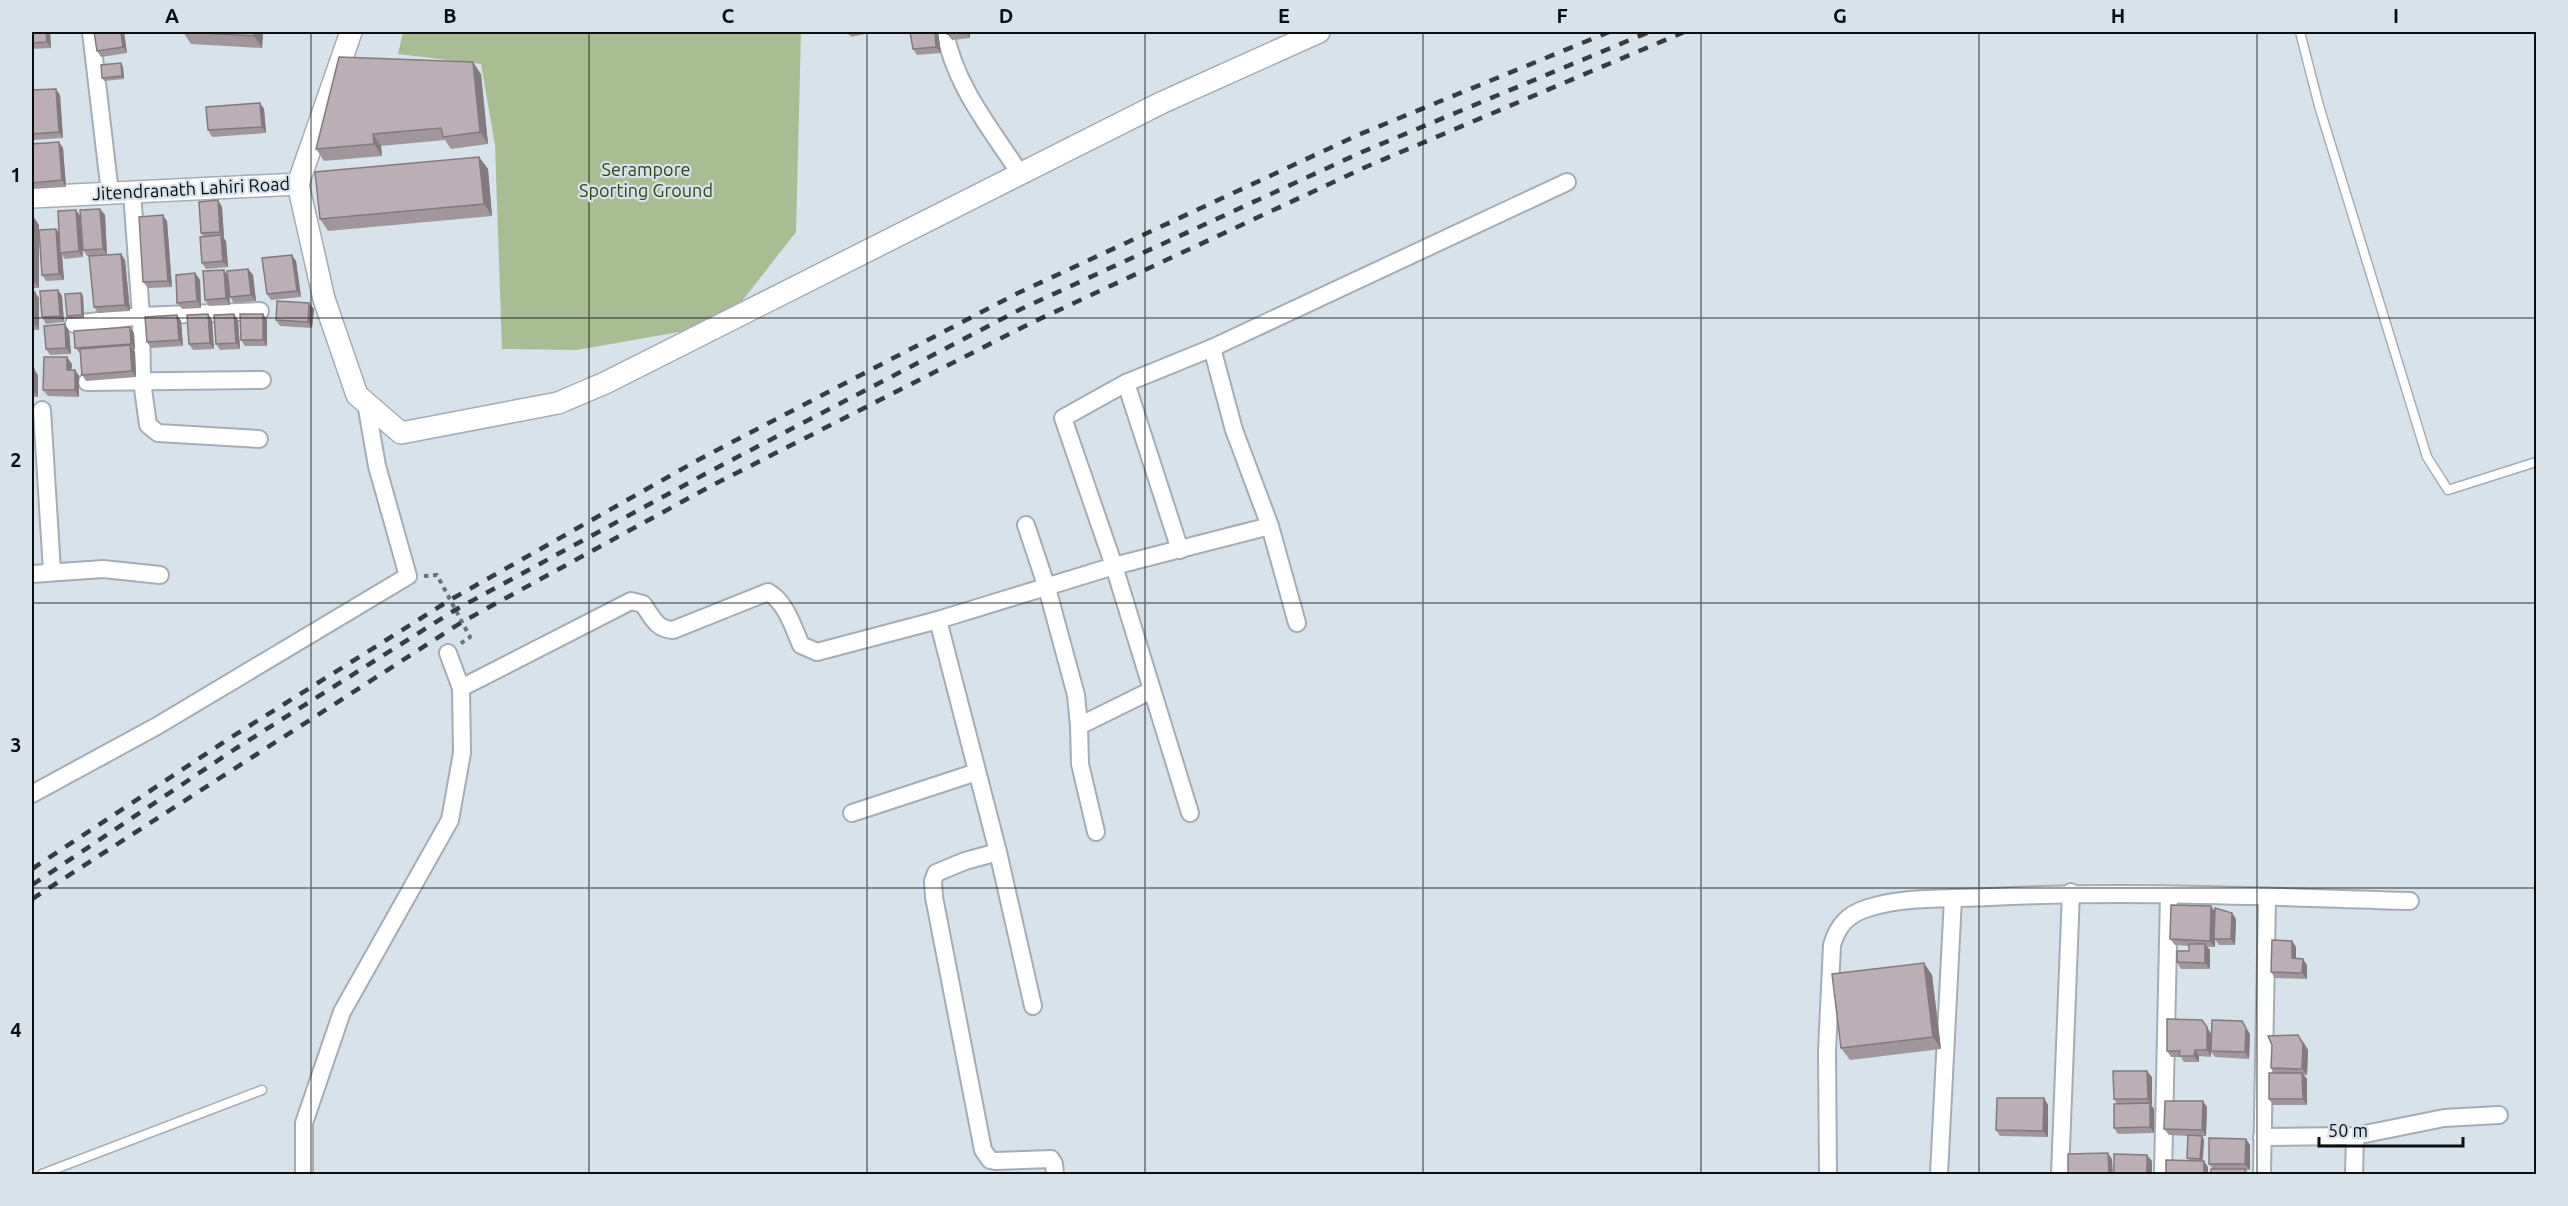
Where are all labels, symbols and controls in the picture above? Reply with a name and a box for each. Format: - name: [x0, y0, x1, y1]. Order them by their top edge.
- text: A: [165, 4, 179, 27]
- text: B: [443, 4, 457, 27]
- text: C: [722, 4, 735, 27]
- text: D: [999, 4, 1013, 27]
- text: E: [1278, 4, 1290, 27]
- text: F: [1556, 4, 1568, 27]
- text: G: [1833, 4, 1847, 27]
- text: H: [2111, 4, 2125, 27]
- text: I: [2393, 4, 2399, 27]
- park label: Serampore Sporting Ground: [579, 159, 713, 200]
- text: 1: [10, 163, 22, 186]
- street label: Jitendranath Lahiri Road: [92, 173, 290, 203]
- text: 2: [10, 448, 22, 471]
- text: 3: [10, 733, 22, 756]
- text: 4: [10, 1018, 22, 1041]
- scale bar: [2319, 1110, 2463, 1148]
- text: 50 m: [2328, 1120, 2368, 1140]

